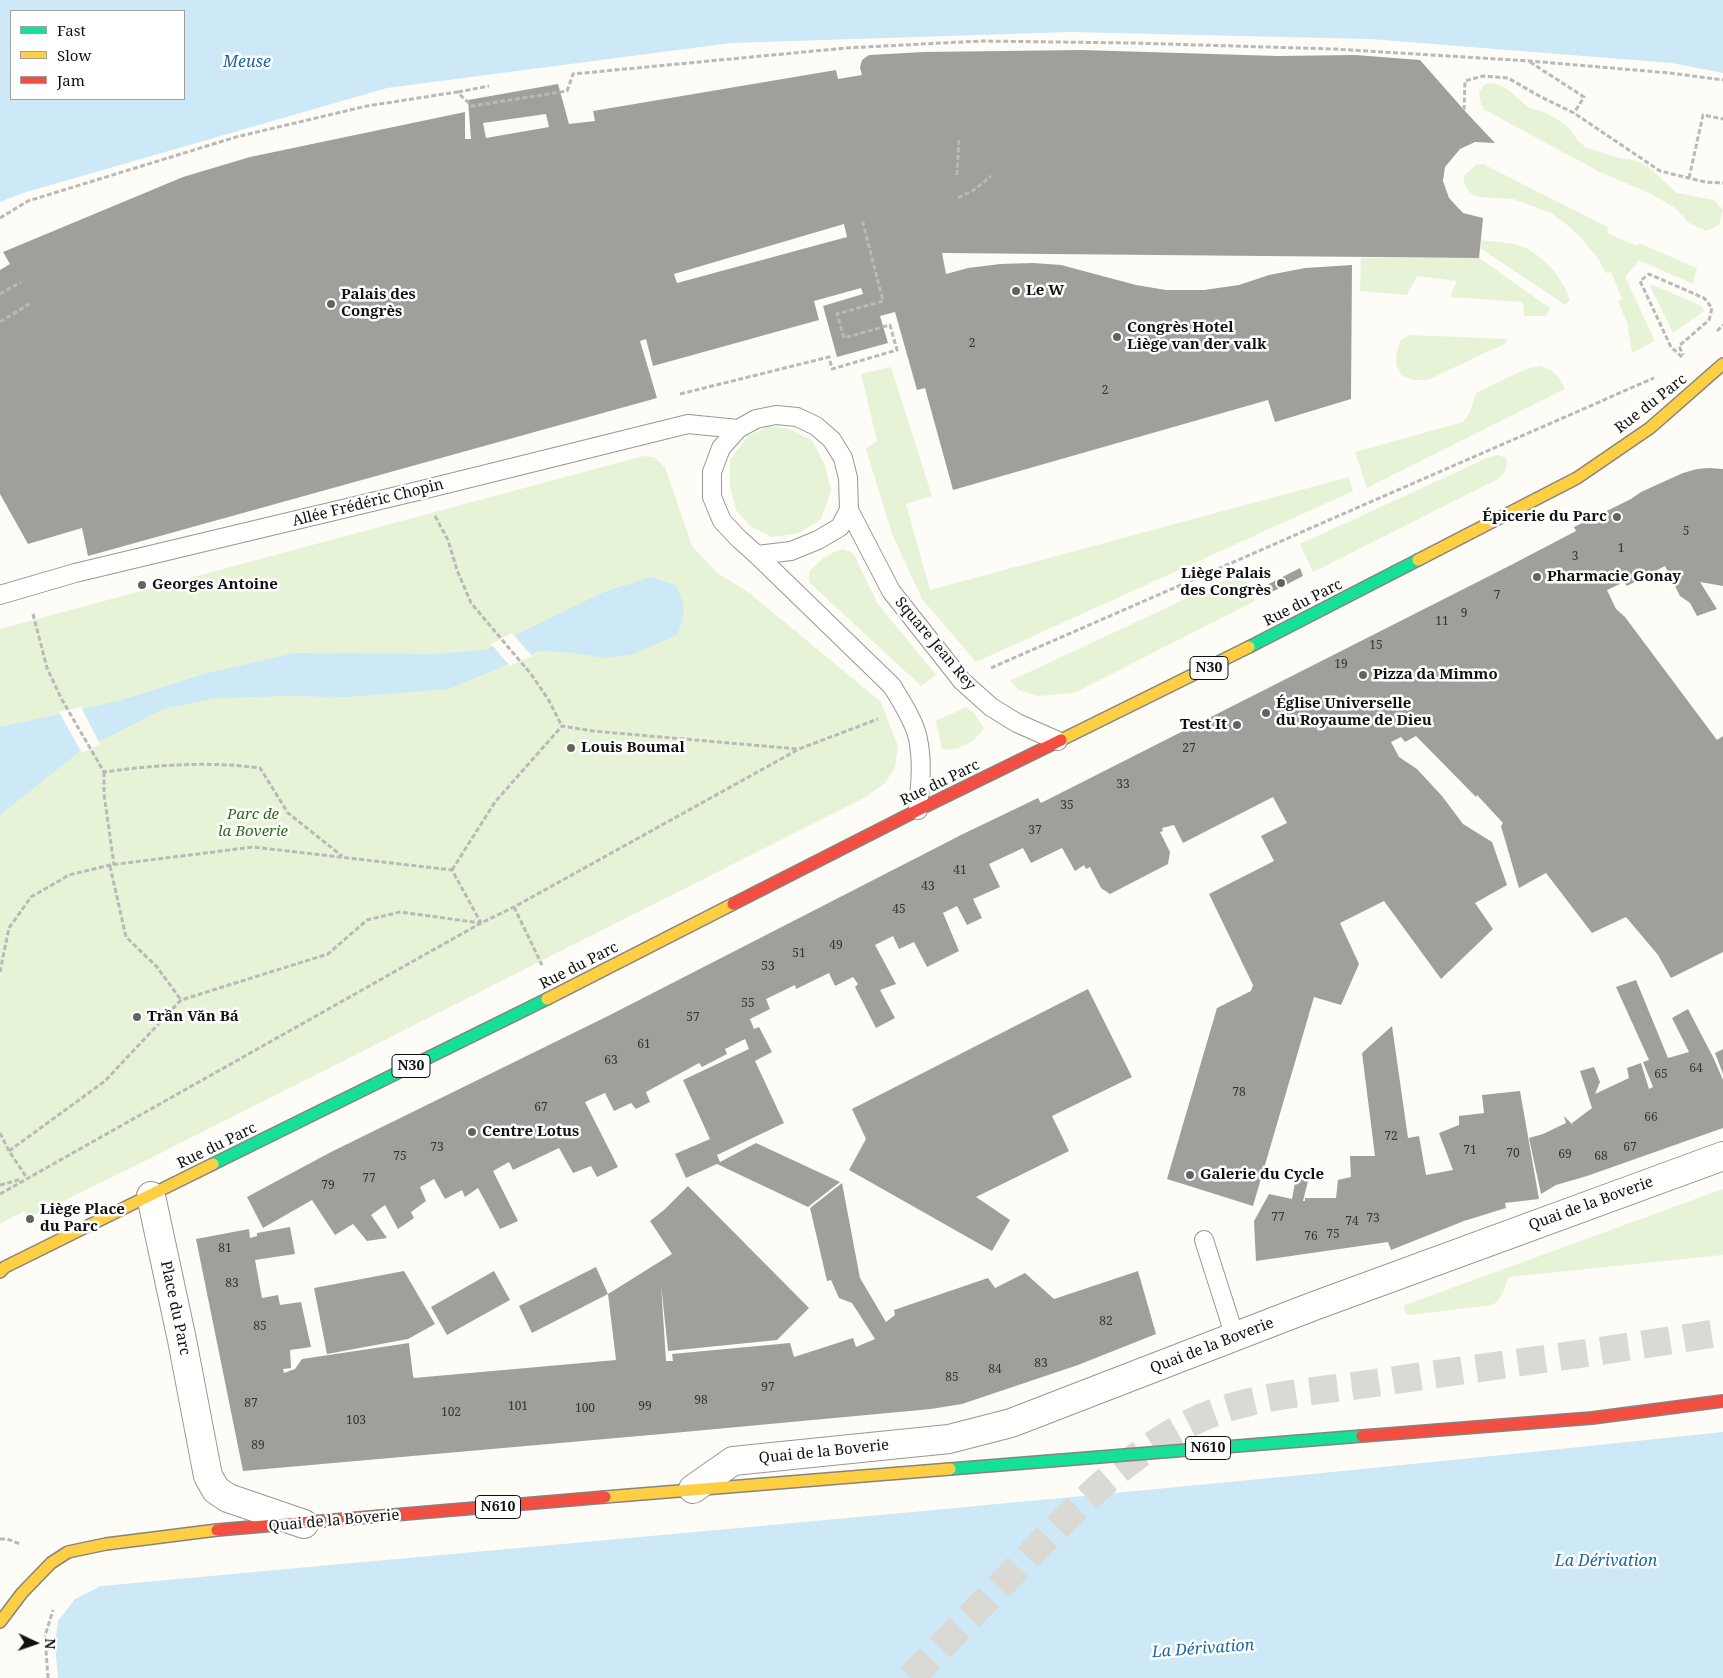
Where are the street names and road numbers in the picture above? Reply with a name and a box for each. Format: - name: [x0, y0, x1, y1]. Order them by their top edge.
- street label: Rue du Parc: [1612, 370, 1690, 438]
- street label: Allée Frédéric Chopin: [291, 475, 445, 531]
- street label: Rue du Parc: [1261, 575, 1345, 631]
- street label: Square Jean Rey: [891, 594, 979, 694]
- road number: N30: [1190, 656, 1228, 680]
- street label: Rue du Parc: [897, 756, 983, 810]
- street label: Rue du Parc: [537, 938, 621, 994]
- road number: N30: [392, 1054, 430, 1078]
- street label: Rue du Parc: [174, 1119, 260, 1173]
- street label: Quai de la Boverie: [1526, 1173, 1656, 1235]
- street label: Place du Parc: [156, 1259, 194, 1357]
- street label: Quai de la Boverie: [1148, 1314, 1276, 1378]
- street label: Quai de la Boverie: [758, 1436, 890, 1468]
- road number: N610: [1186, 1436, 1230, 1460]
- road number: N610: [476, 1495, 520, 1518]
- street label: Quai de la Boverie: [268, 1506, 400, 1536]

